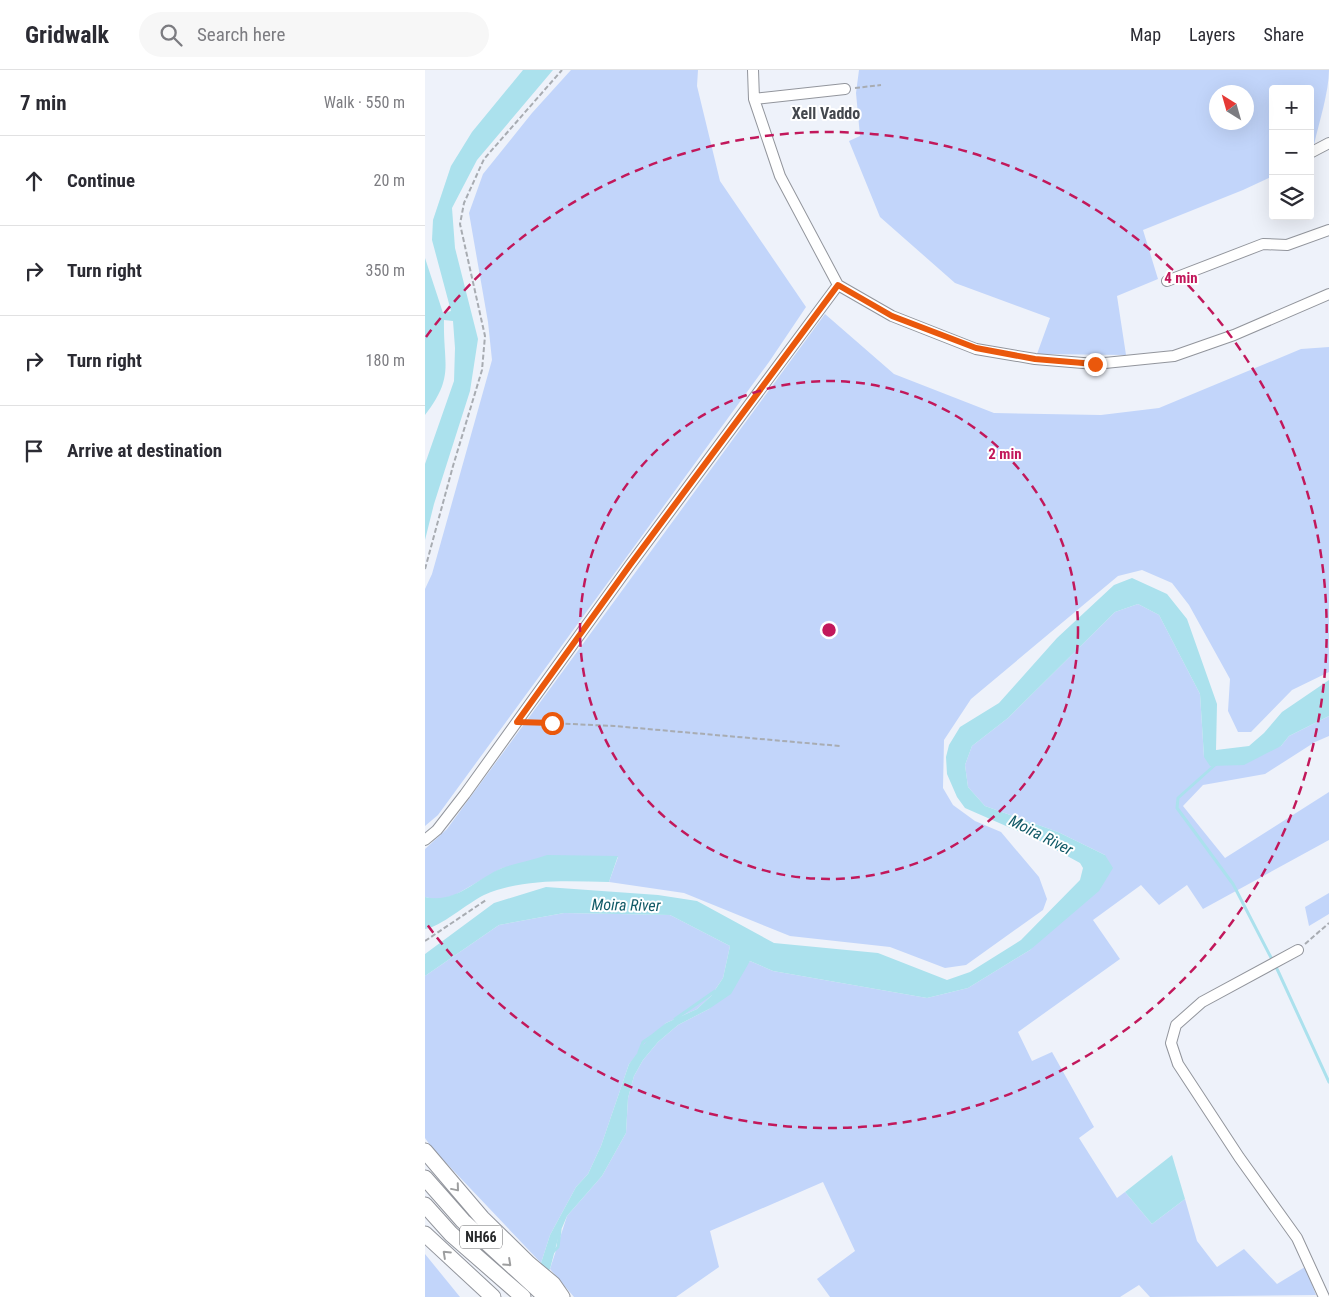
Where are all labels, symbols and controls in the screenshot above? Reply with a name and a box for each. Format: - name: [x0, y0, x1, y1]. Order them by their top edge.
- search box: [139, 12, 489, 57]
- text: Gridwalk: [25, 21, 109, 49]
- icon: search: [157, 21, 185, 49]
- text: Search here: [197, 23, 285, 46]
- text: Map: [1130, 24, 1161, 45]
- text: Layers: [1189, 24, 1236, 45]
- text: Share: [1264, 24, 1304, 45]
- north arrow: [1209, 85, 1254, 130]
- map controls: [1269, 85, 1314, 220]
- button: +: [1269, 85, 1314, 130]
- text: 7 min: [20, 91, 67, 115]
- text: Walk · 550 m: [324, 93, 405, 112]
- district label: Xell Vaddo: [792, 104, 860, 123]
- button: −: [1269, 130, 1314, 175]
- icon: ahead: [20, 167, 48, 195]
- text: Continue: [67, 169, 135, 192]
- text: 20 m: [373, 171, 405, 190]
- button: layers: [1269, 175, 1314, 220]
- icon: right: [20, 257, 48, 285]
- text: Turn right: [67, 259, 142, 282]
- text: 350 m: [366, 261, 405, 280]
- text: 4 min: [1164, 269, 1198, 287]
- icon: right: [20, 347, 48, 375]
- text: Turn right: [67, 349, 142, 372]
- text: 180 m: [366, 351, 405, 370]
- route end: [1084, 353, 1107, 376]
- icon: arrive: [20, 437, 48, 465]
- text: Arrive at destination: [67, 439, 222, 462]
- text: 2 min: [988, 445, 1022, 463]
- centre of rings: [820, 621, 838, 639]
- route start: [541, 712, 564, 735]
- water label: Moira River: [1006, 811, 1077, 860]
- water label: Moira River: [591, 895, 662, 915]
- one-way arrow: [451, 1183, 460, 1192]
- road number: NH66: [460, 1226, 502, 1248]
- one-way arrow: [443, 1250, 452, 1259]
- one-way arrow: [502, 1257, 511, 1266]

